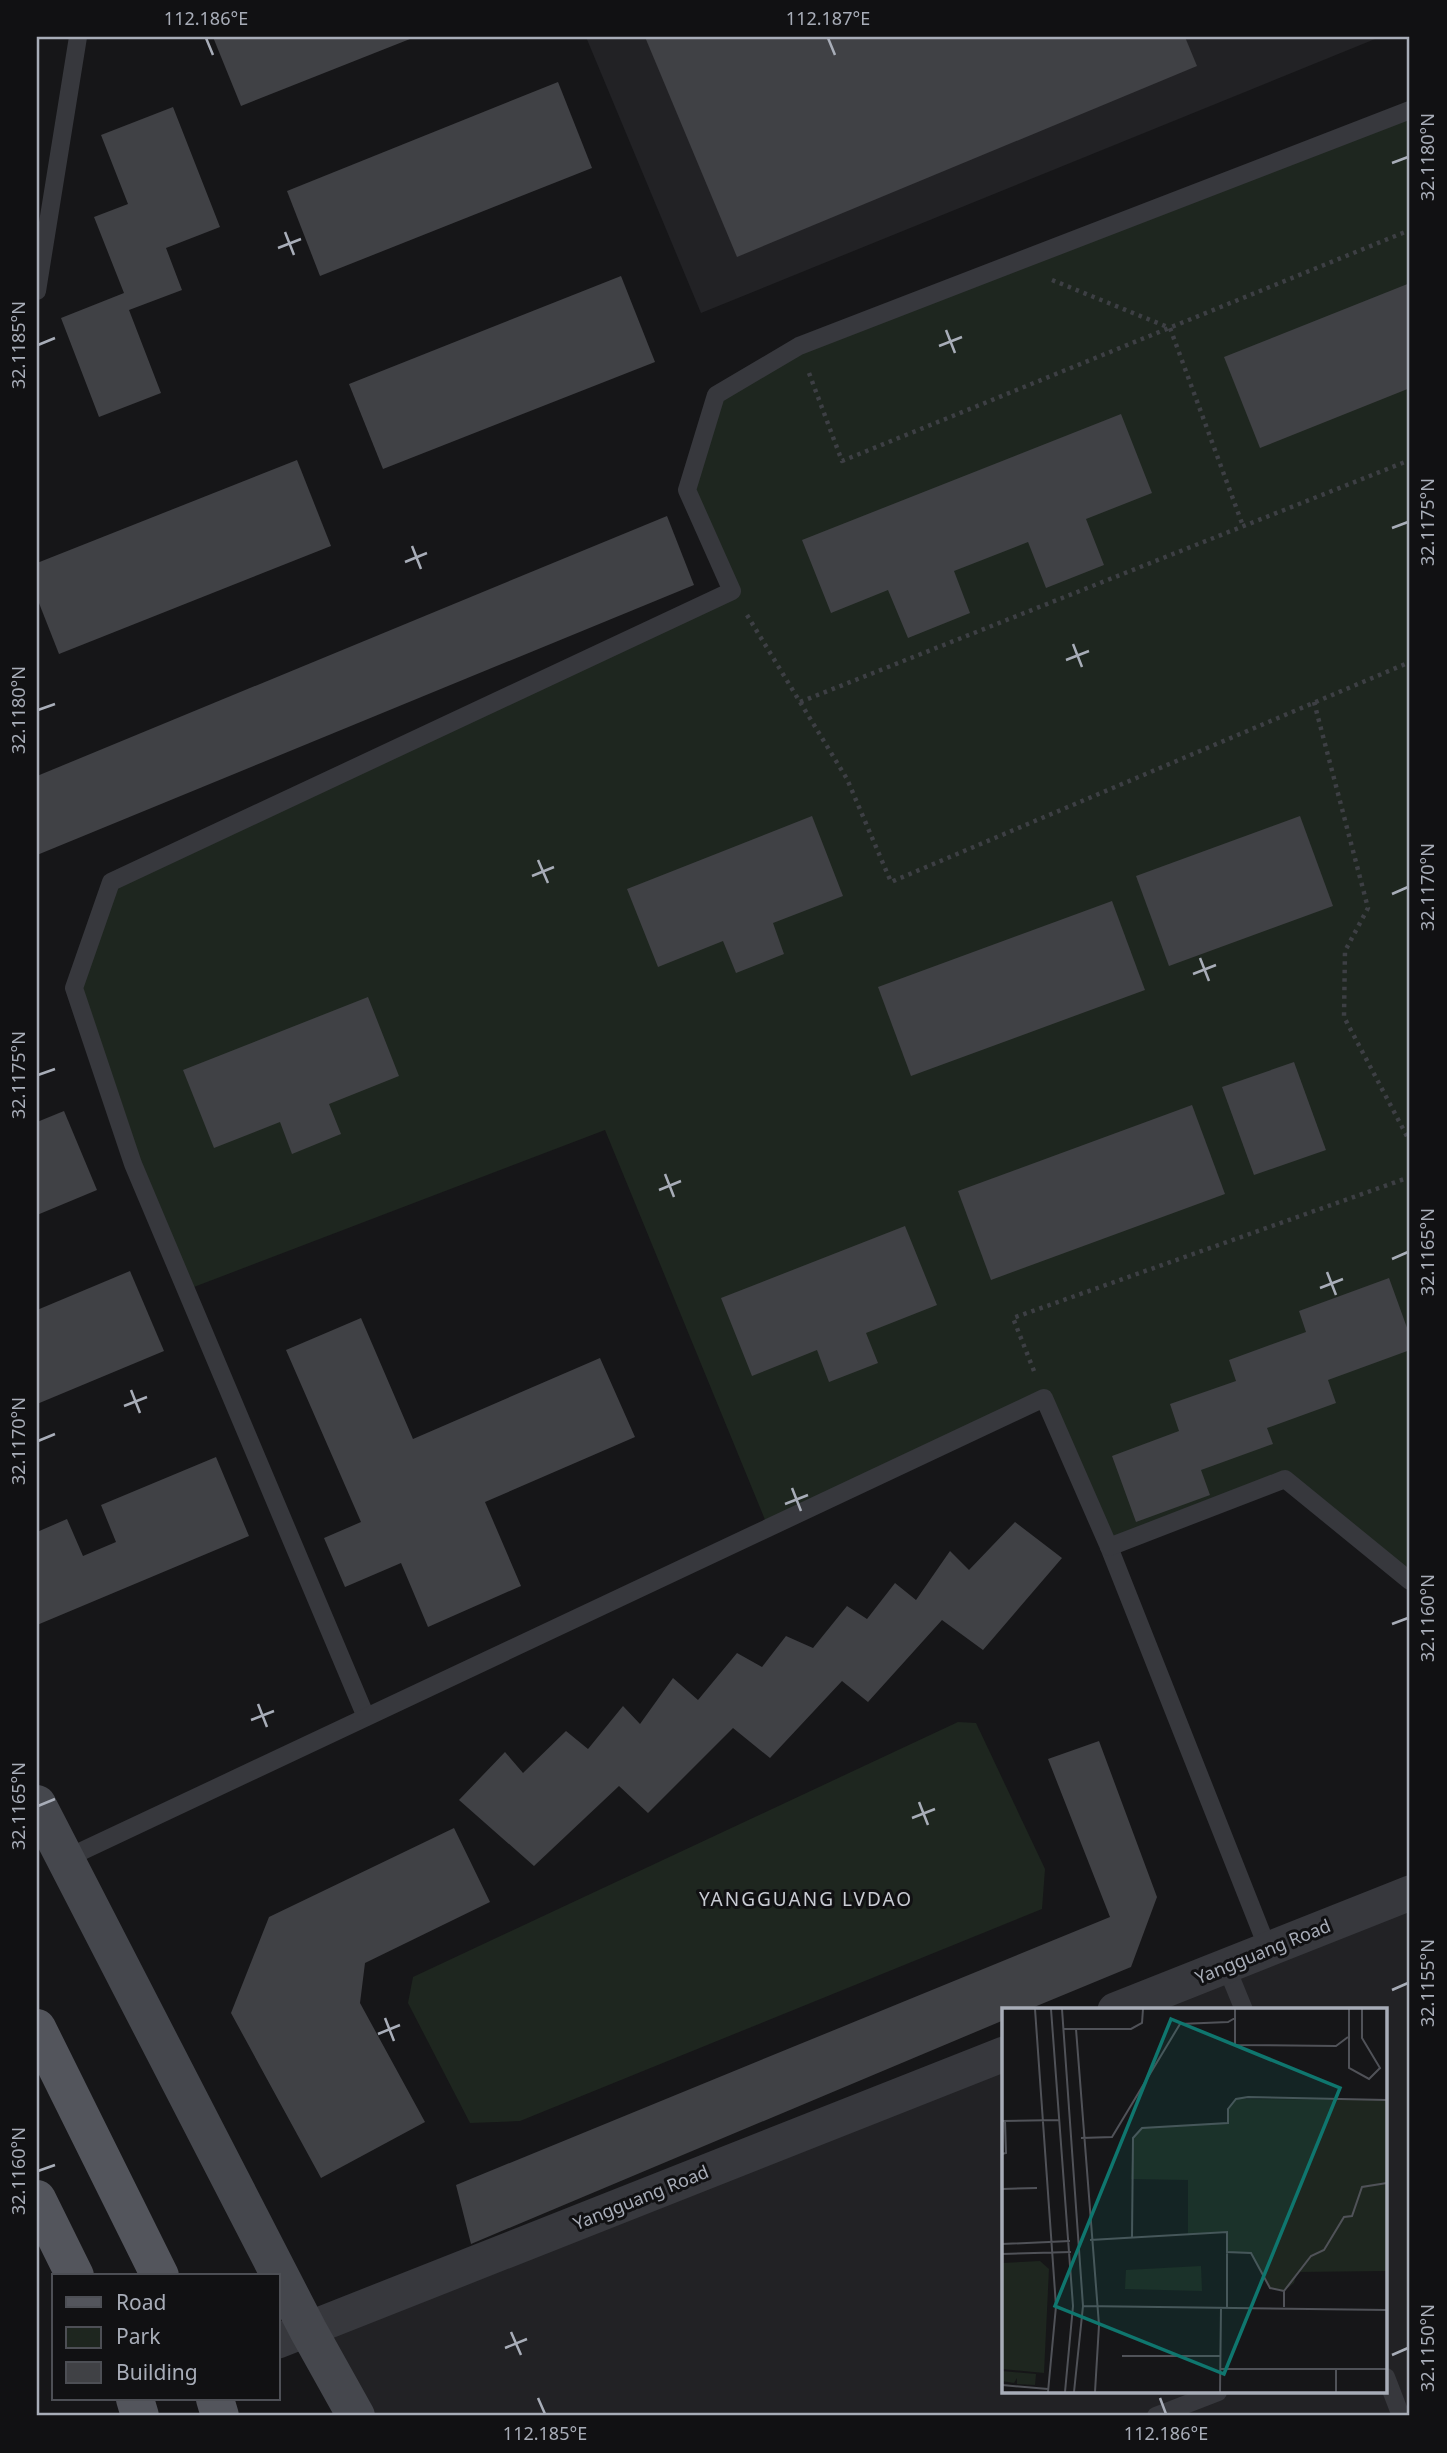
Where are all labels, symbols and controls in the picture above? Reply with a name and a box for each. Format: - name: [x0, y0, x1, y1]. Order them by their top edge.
- text: 112.186°E: [164, 6, 248, 30]
- text: 112.187°E: [786, 6, 870, 30]
- text: 32.1180°N: [1415, 113, 1439, 201]
- text: 32.1185°N: [6, 301, 30, 389]
- text: 32.1175°N: [1415, 478, 1439, 566]
- text: 32.1180°N: [6, 666, 30, 754]
- text: 32.1170°N: [1415, 843, 1439, 931]
- text: 32.1175°N: [6, 1031, 30, 1119]
- text: 32.1165°N: [1415, 1208, 1439, 1296]
- text: 32.1170°N: [6, 1397, 30, 1485]
- text: 32.1160°N: [1415, 1574, 1439, 1662]
- text: 32.1165°N: [6, 1762, 30, 1850]
- district label: YANGGUANG LVDAO: [699, 1886, 913, 1912]
- street label: Yangguang Road: [1191, 1913, 1334, 1989]
- text: 32.1155°N: [1415, 1939, 1439, 2027]
- inset map: [1002, 2008, 1388, 2394]
- text: 32.1160°N: [6, 2127, 30, 2215]
- street label: Yangguang Road: [569, 2159, 712, 2235]
- legend: [52, 2274, 280, 2400]
- text: Road: [116, 2288, 166, 2316]
- text: 32.1150°N: [1415, 2304, 1439, 2392]
- text: Park: [116, 2322, 161, 2350]
- text: Building: [116, 2358, 198, 2386]
- text: 112.185°E: [503, 2421, 587, 2445]
- text: 112.186°E: [1124, 2421, 1208, 2445]

